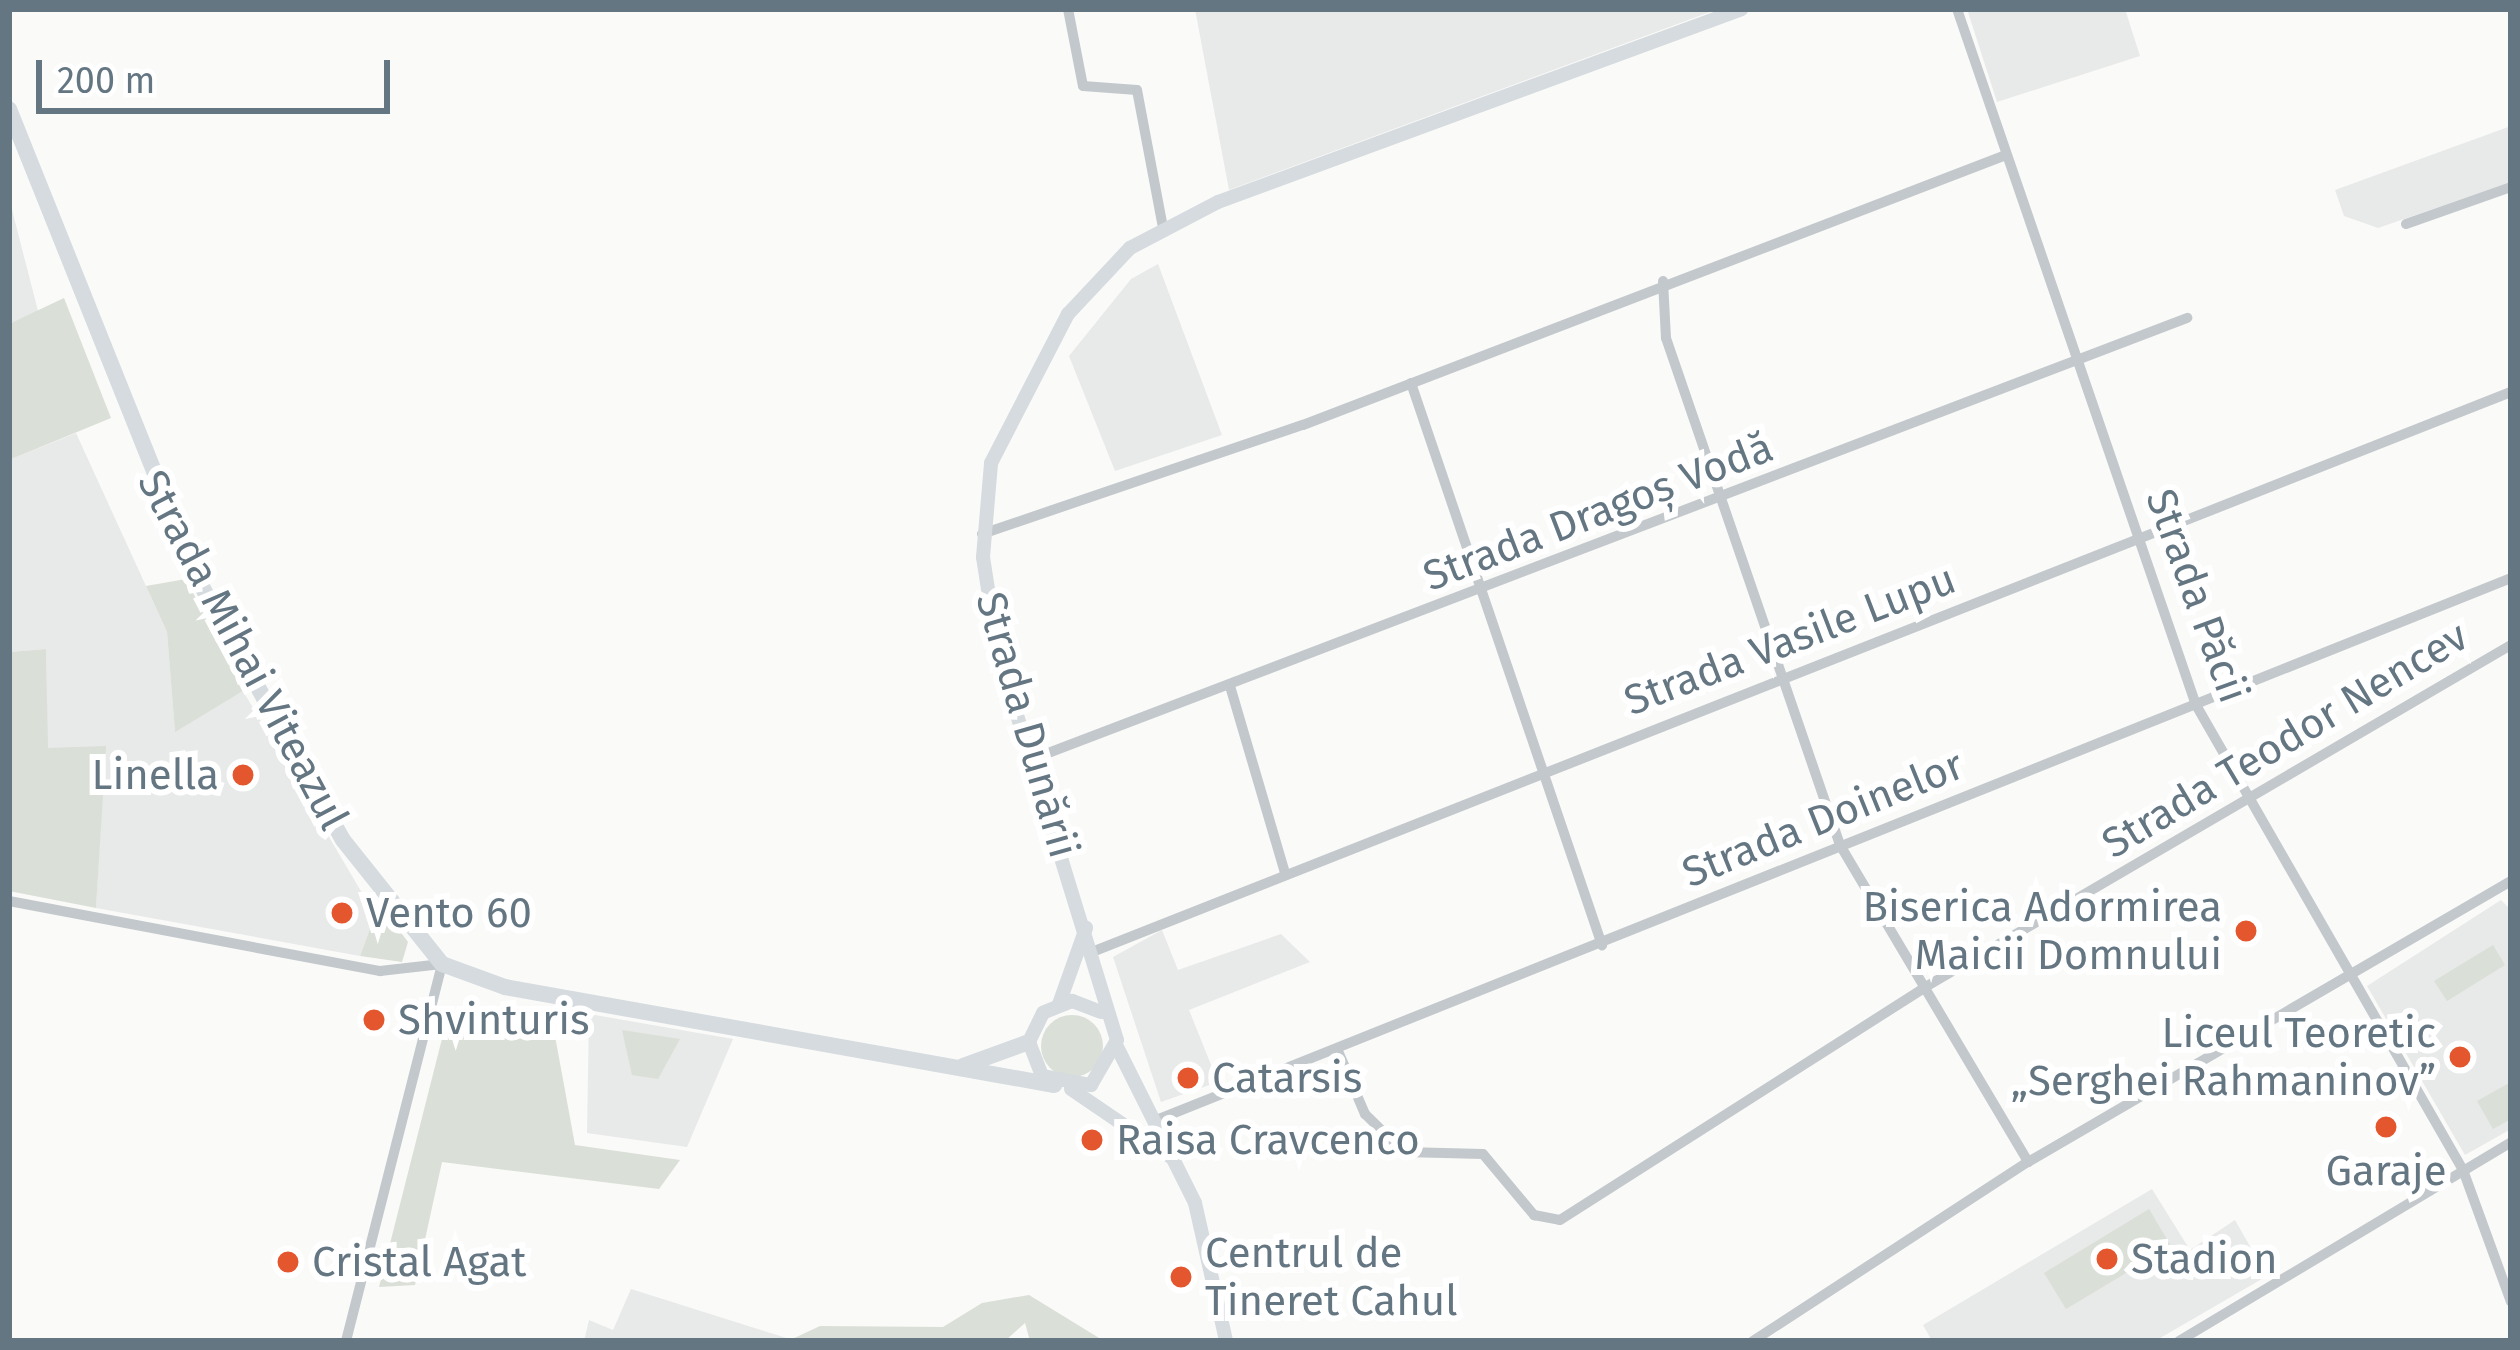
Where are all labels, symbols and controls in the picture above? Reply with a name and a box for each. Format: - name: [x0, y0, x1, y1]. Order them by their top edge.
- scale bar: [42, 36, 396, 110]
- text: 200 m: [57, 59, 155, 103]
- street label: Strada Dragoș Vodă: [1416, 422, 1780, 602]
- street label: Strada Mihai Viteazul: [127, 462, 359, 838]
- street label: Strada Păcii: [2135, 482, 2259, 710]
- street label: Strada Vasile Lupu: [1617, 554, 1963, 726]
- street label: Strada Dunării: [965, 587, 1089, 863]
- street label: Strada Teodor Nencev: [2093, 611, 2477, 869]
- street label: Strada Doinelor: [1675, 740, 1971, 898]
- place label: Linella: [91, 750, 219, 800]
- marker: Linella: [230, 762, 256, 788]
- place label: Biserica Adormirea Maicii Domnului: [1862, 882, 2222, 980]
- place label: Vento 60: [366, 888, 532, 938]
- marker: Vento 60: [329, 900, 355, 926]
- marker: Biserica Adormirea Maicii Domnului: [2233, 918, 2259, 944]
- place label: Shvinturis: [398, 995, 590, 1045]
- marker: Shvinturis: [361, 1007, 387, 1033]
- place label: Liceul Teoretic „Serghei Rahmaninov”: [2011, 1008, 2436, 1106]
- marker: Liceul Teoretic „Serghei Rahmaninov”: [2447, 1044, 2473, 1070]
- place label: Catarsis: [1212, 1053, 1362, 1103]
- marker: Catarsis: [1175, 1065, 1201, 1091]
- marker: Garaje: [2373, 1114, 2399, 1140]
- place label: Raisa Cravcenco: [1116, 1115, 1420, 1165]
- marker: Raisa Cravcenco: [1079, 1127, 1105, 1153]
- place label: Garaje: [2325, 1146, 2447, 1196]
- place label: Centrul de Tineret Cahul: [1205, 1228, 1458, 1326]
- place label: Stadion: [2131, 1234, 2278, 1284]
- place label: Cristal Agat: [312, 1237, 526, 1287]
- marker: Stadion: [2094, 1246, 2120, 1272]
- marker: Cristal Agat: [275, 1249, 301, 1275]
- marker: Centrul de Tineret Cahul: [1168, 1264, 1194, 1290]

